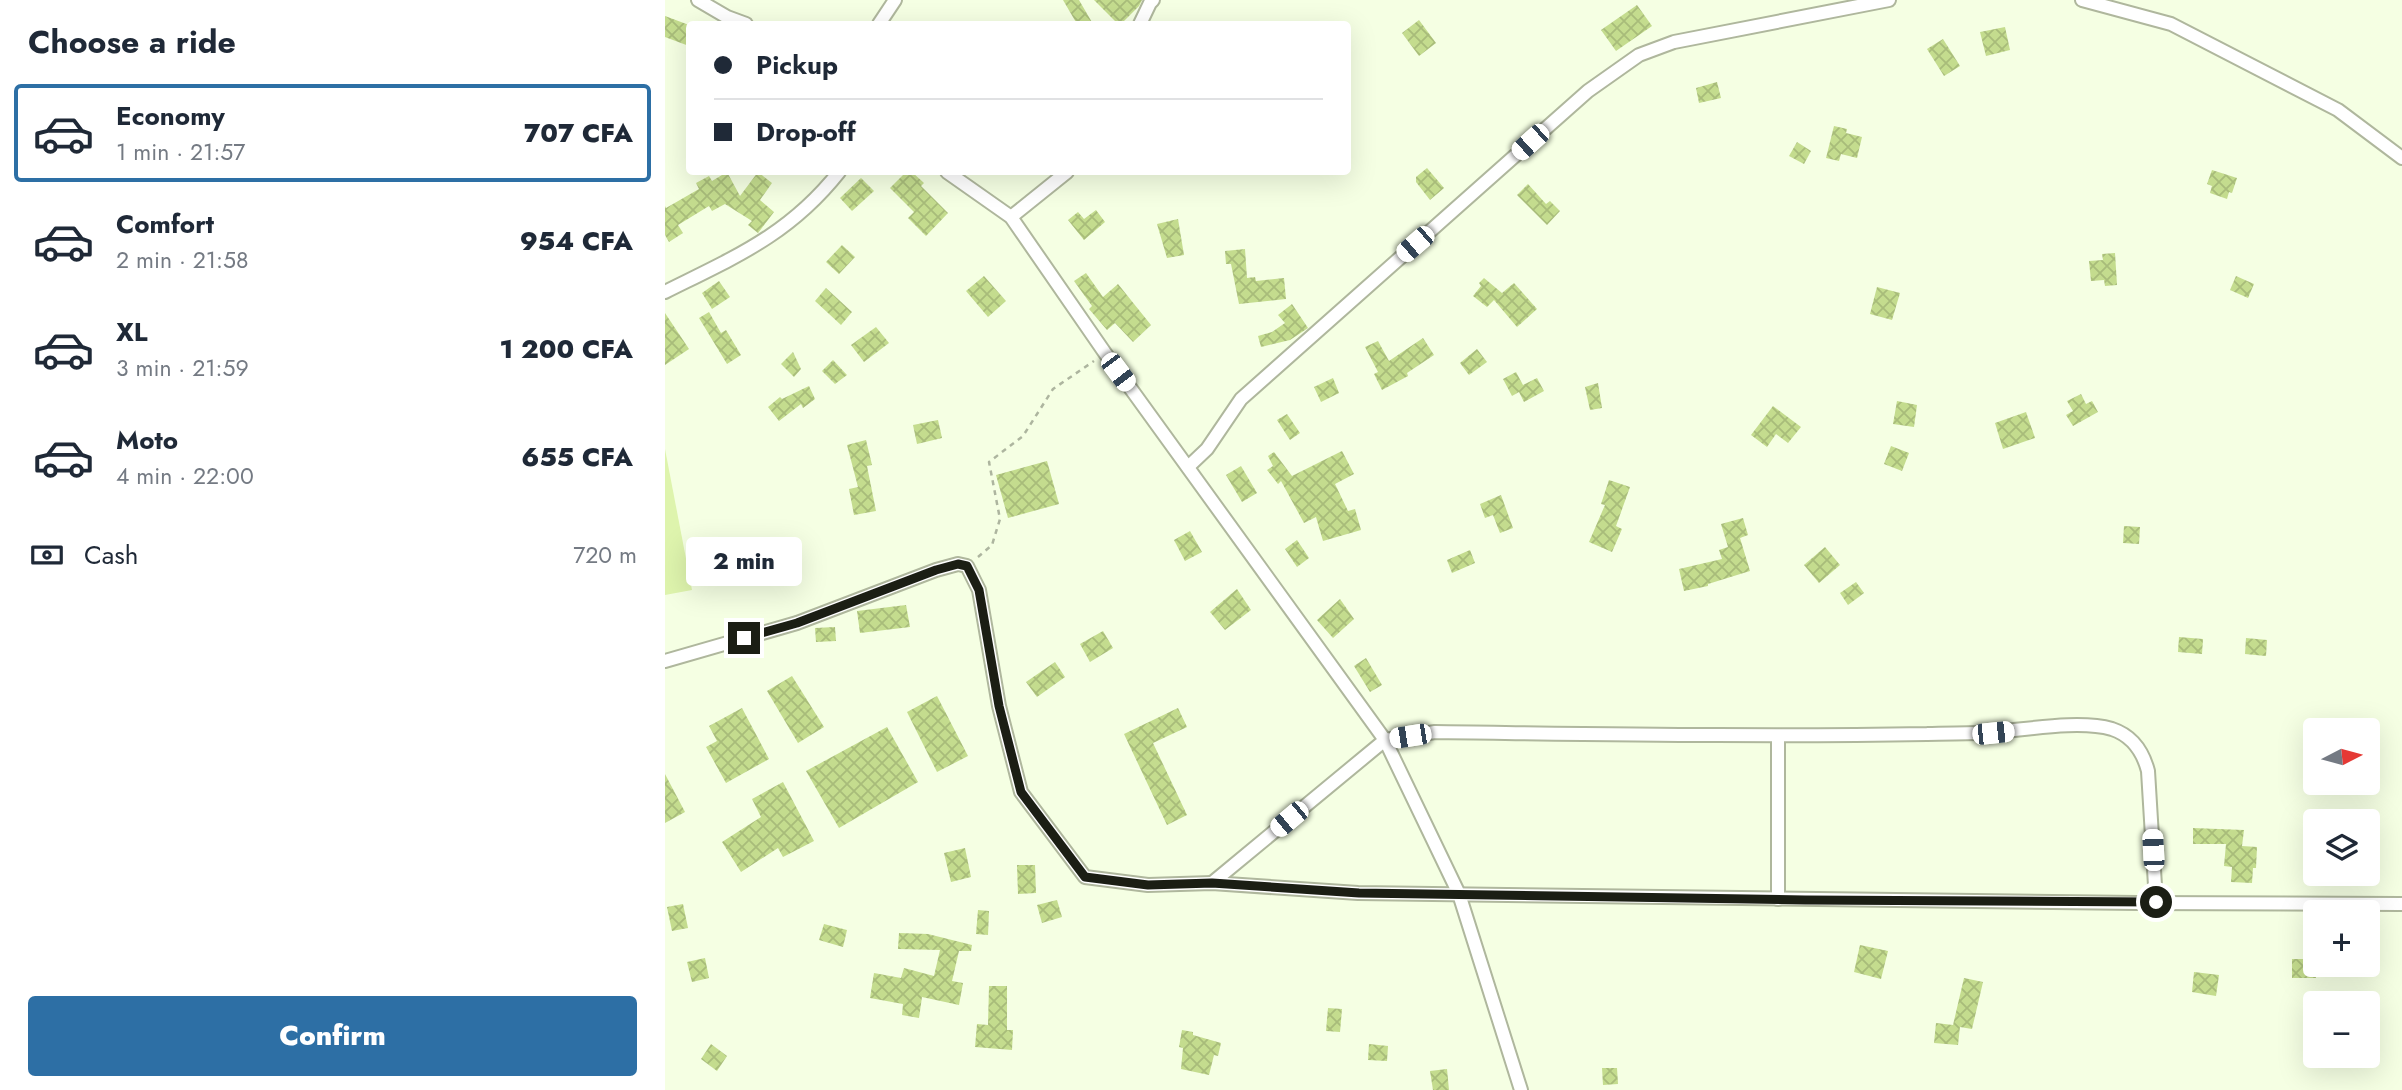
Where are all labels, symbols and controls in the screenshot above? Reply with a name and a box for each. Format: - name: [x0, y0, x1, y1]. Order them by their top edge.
- text: Choose a ride: [28, 19, 236, 65]
- text: Pickup: [756, 46, 838, 84]
- text: Economy: [116, 97, 225, 135]
- icon: car: [32, 102, 95, 165]
- text: Drop-off: [756, 113, 856, 151]
- text: 707 CFA: [524, 114, 633, 152]
- car: [1508, 120, 1553, 164]
- text: 1 min · 21:57: [116, 135, 245, 169]
- text: Comfort: [116, 205, 214, 243]
- icon: car: [32, 210, 95, 273]
- text: 954 CFA: [520, 222, 633, 260]
- car: [1393, 222, 1438, 266]
- text: 2 min · 21:58: [116, 243, 249, 277]
- text: XL: [116, 313, 148, 351]
- icon: car: [32, 318, 95, 381]
- text: 1 200 CFA: [500, 330, 633, 368]
- car: [1097, 349, 1140, 395]
- text: 3 min · 21:59: [116, 351, 249, 385]
- text: Moto: [116, 421, 178, 459]
- icon: car: [32, 426, 95, 489]
- text: 655 CFA: [521, 438, 633, 476]
- text: 4 min · 22:00: [116, 459, 254, 493]
- icon: cash: [28, 536, 66, 574]
- text: Cash: [84, 536, 138, 574]
- callout: 2 min: [686, 536, 802, 586]
- text: 720 m: [573, 538, 637, 572]
- text: 2 min: [713, 544, 775, 578]
- route end: [728, 622, 760, 654]
- north arrow: [2303, 718, 2380, 794]
- map controls: [2303, 718, 2380, 1068]
- car: [1972, 720, 2015, 746]
- car: [1388, 722, 1433, 750]
- car: [1267, 797, 1312, 841]
- button: layers: [2303, 809, 2380, 886]
- car: [2142, 828, 2165, 872]
- route start: [2140, 886, 2172, 918]
- button: +: [2303, 900, 2380, 977]
- button: −: [2303, 991, 2380, 1068]
- button: Confirm: [28, 996, 637, 1076]

